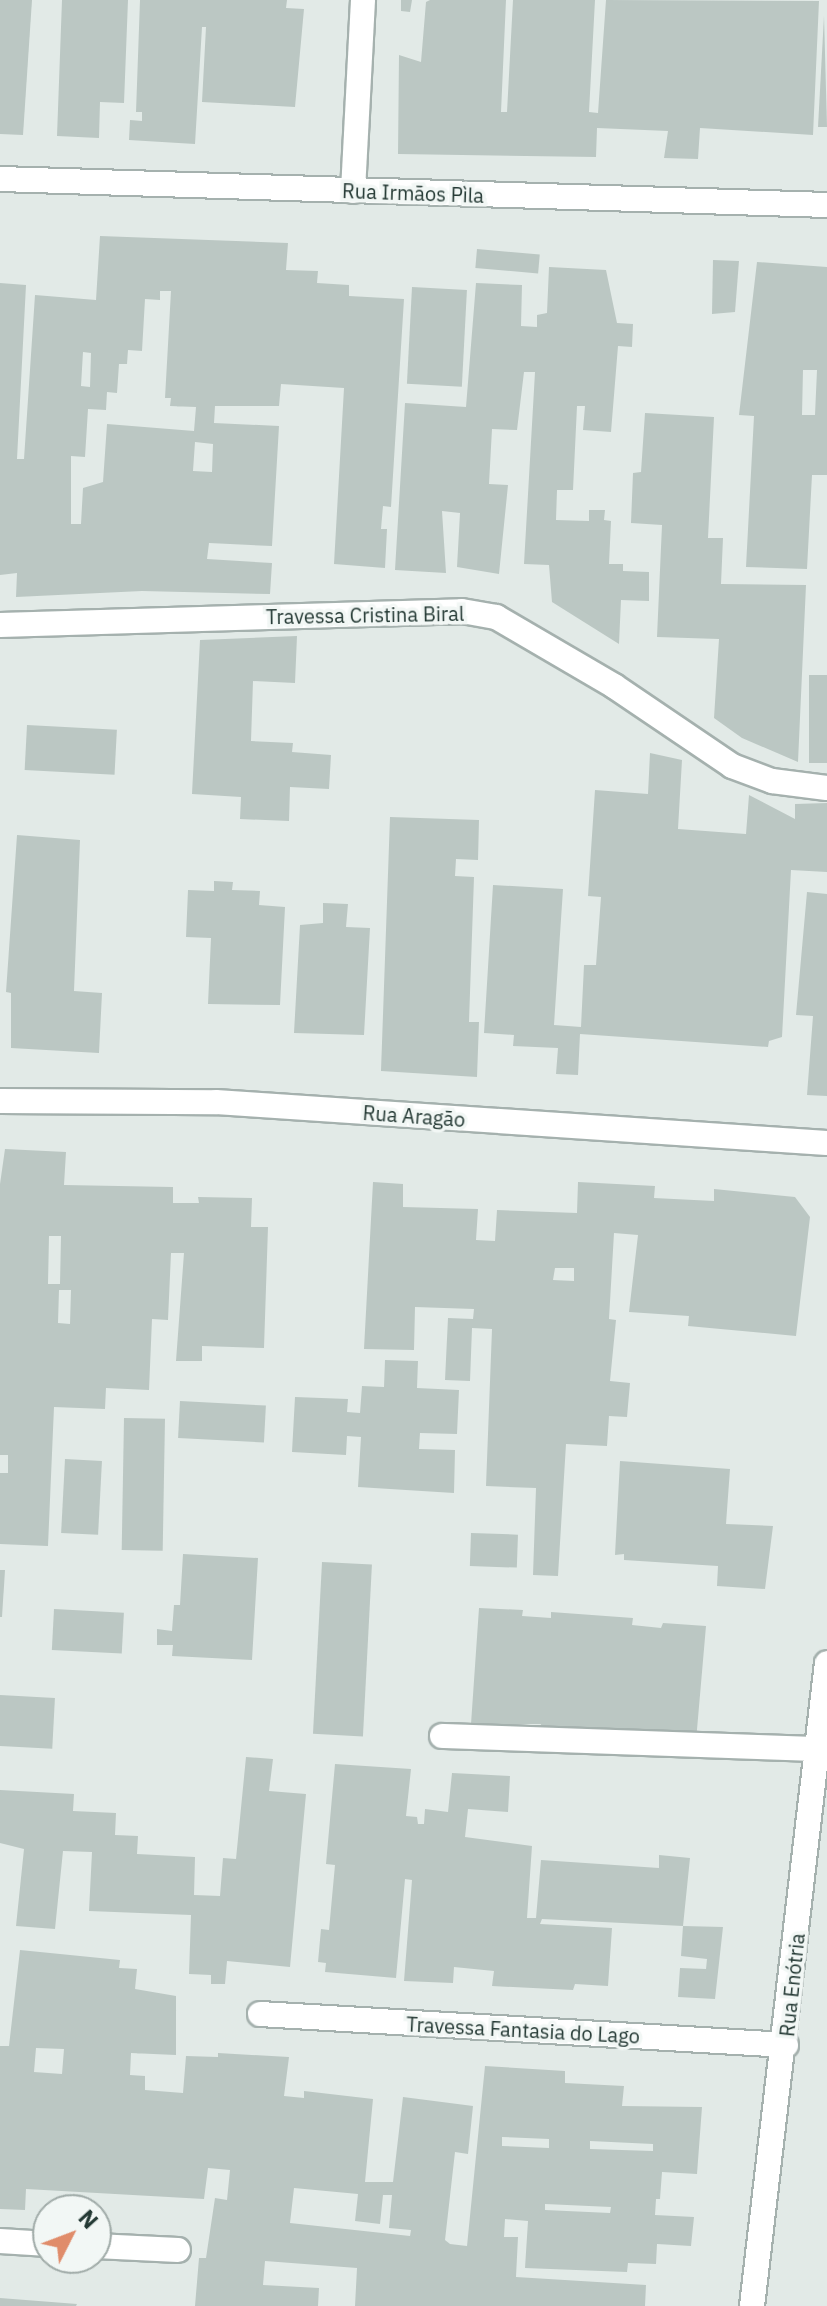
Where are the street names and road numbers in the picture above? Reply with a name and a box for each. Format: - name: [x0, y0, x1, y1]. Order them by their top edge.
- street label: Rua Irmãos Pìla: [342, 179, 484, 207]
- street label: Travessa Cristina Biral: [266, 601, 464, 629]
- street label: Rua Aragão: [362, 1100, 466, 1132]
- street label: Rua Enótria: [775, 1932, 809, 2038]
- street label: Travessa Fantasia do Lago: [406, 2012, 640, 2048]

